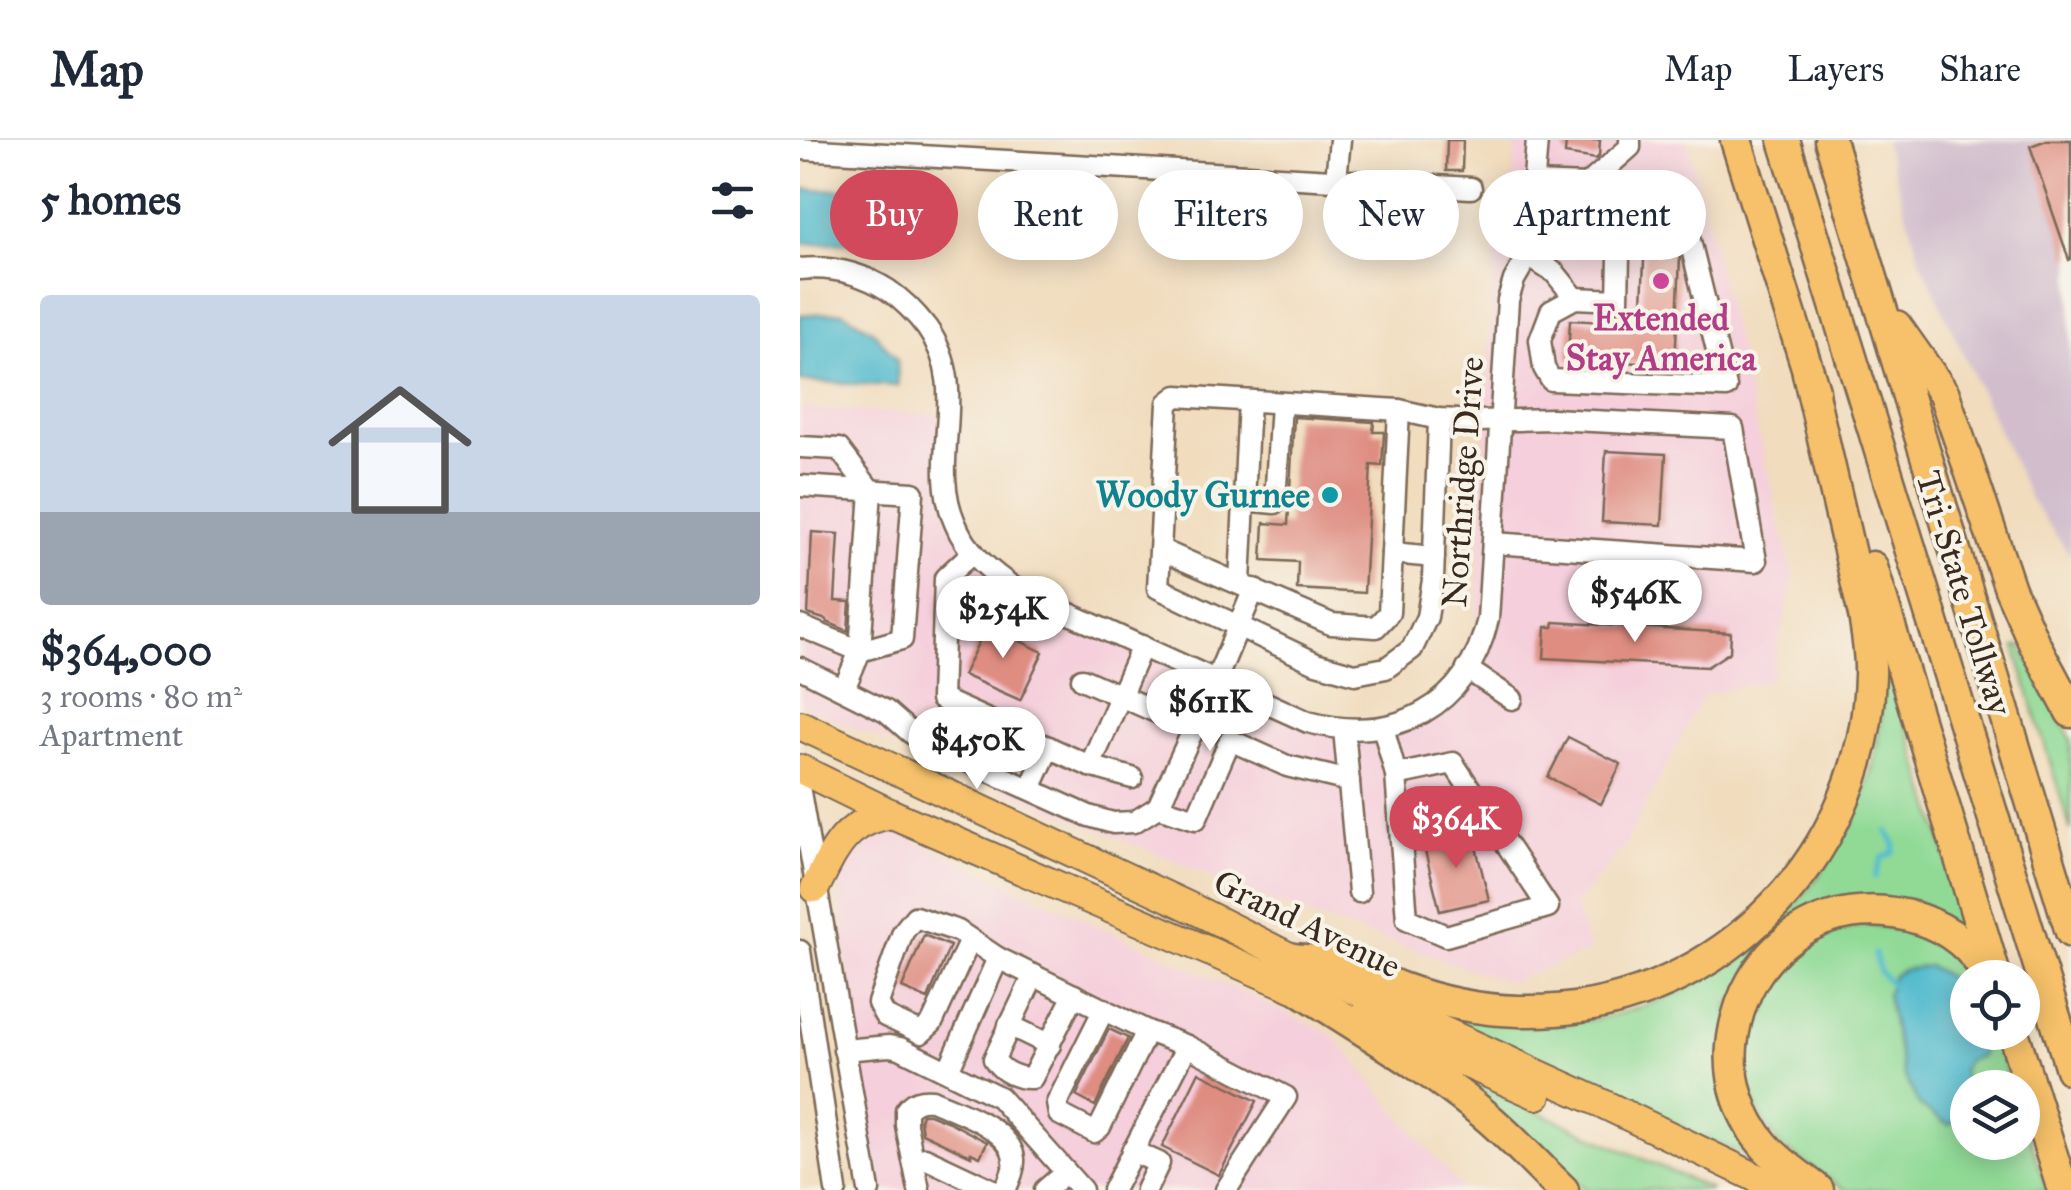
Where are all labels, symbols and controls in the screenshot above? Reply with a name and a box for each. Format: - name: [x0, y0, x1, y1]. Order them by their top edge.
- text: Map: [50, 40, 144, 99]
- text: Map: [1664, 48, 1732, 91]
- text: Layers: [1787, 48, 1884, 91]
- text: Share: [1939, 48, 2021, 91]
- chip: Buy: [830, 170, 958, 260]
- chip: Rent: [978, 170, 1118, 260]
- chip: Filters: [1138, 170, 1303, 260]
- chip: New: [1323, 170, 1459, 260]
- chip: Apartment: [1479, 170, 1706, 260]
- icon: filters: [705, 173, 760, 228]
- text: 5 homes: [40, 174, 181, 226]
- marker: Extended Stay America: [1650, 270, 1672, 292]
- place label: Extended Stay America: [1566, 297, 1757, 380]
- street label: Northridge Drive: [1433, 355, 1493, 609]
- icon: home: [310, 360, 490, 540]
- street label: Tri-State Tollway: [1906, 466, 2022, 721]
- place label: Woody Gurnee: [1096, 474, 1310, 517]
- marker: Woody Gurnee: [1319, 484, 1341, 506]
- pin: $546K: [1565, 560, 1705, 645]
- text: $546K: [1590, 573, 1680, 612]
- pin: $254K: [933, 576, 1073, 661]
- text: $254K: [958, 589, 1048, 628]
- text: $364,000: [40, 625, 212, 677]
- pin: $611K: [1140, 669, 1280, 754]
- text: 3 rooms · 80 m²: [40, 677, 242, 716]
- text: $611K: [1168, 682, 1252, 721]
- pin: $450K: [907, 707, 1047, 792]
- text: Apartment: [40, 716, 183, 755]
- text: $450K: [930, 720, 1024, 759]
- pin: $364K: [1386, 786, 1526, 871]
- text: $364K: [1412, 799, 1500, 838]
- street label: Grand Avenue: [1207, 860, 1407, 988]
- map controls: [1950, 960, 2040, 1160]
- button: locate: [1950, 960, 2040, 1050]
- button: layers: [1950, 1070, 2040, 1160]

